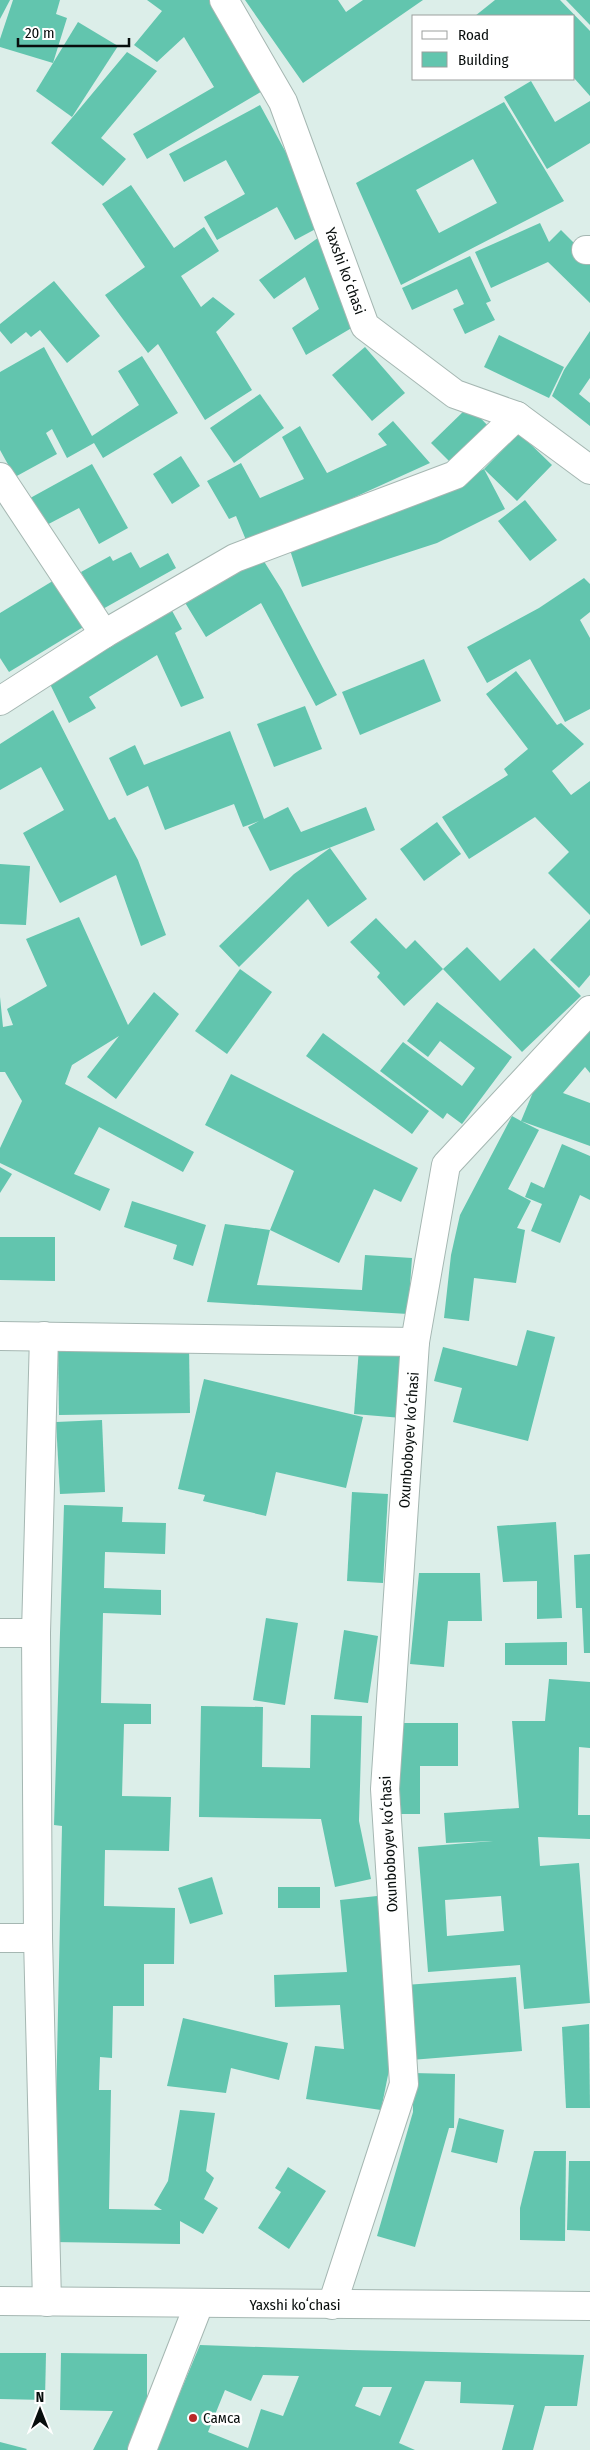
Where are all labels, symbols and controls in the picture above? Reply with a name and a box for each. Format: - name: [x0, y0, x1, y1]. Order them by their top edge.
- scale bar: [18, 15, 129, 47]
- legend: [412, 15, 575, 80]
- text: 20 m: [25, 24, 55, 42]
- text: Road: [458, 26, 489, 44]
- text: Building: [458, 51, 509, 69]
- street label: Yaxshi koʻchasi: [321, 225, 369, 317]
- street label: Oxunboboyev koʻchasi: [395, 1371, 423, 1509]
- street label: Oxunboboyev koʻchasi: [376, 1775, 402, 1913]
- street label: Yaxshi koʻchasi: [249, 2296, 341, 2314]
- north arrow: [15, 2385, 65, 2435]
- text: N: [36, 2389, 44, 2406]
- place label: Самса: [203, 2409, 241, 2427]
- marker: Самса: [187, 2412, 199, 2424]

